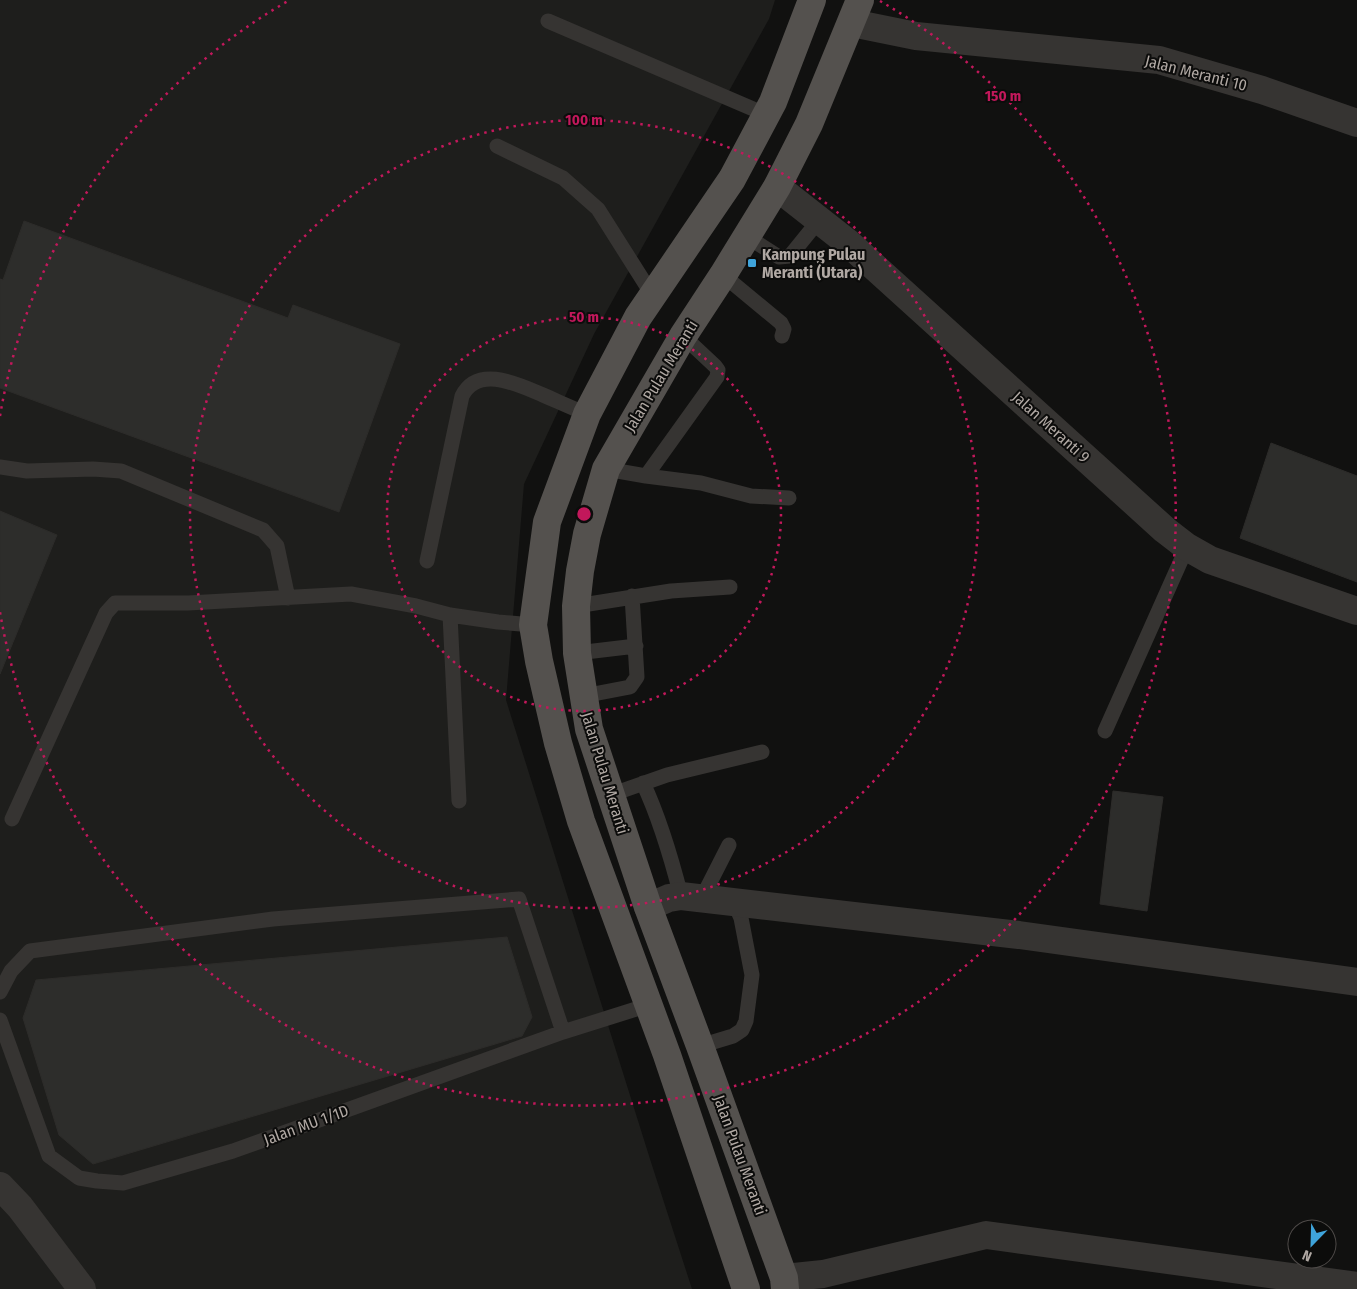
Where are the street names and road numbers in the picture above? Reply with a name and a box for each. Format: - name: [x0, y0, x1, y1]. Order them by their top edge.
- street label: Jalan Meranti 10: [1143, 51, 1249, 95]
- street label: Jalan Pulau Meranti: [620, 317, 702, 435]
- street label: Jalan Meranti 9: [1008, 387, 1094, 467]
- street label: Jalan Pulau Meranti: [577, 710, 633, 836]
- street label: Jalan Pulau Meranti: [709, 1092, 771, 1218]
- street label: Jalan MU 1/1D: [261, 1101, 351, 1149]

